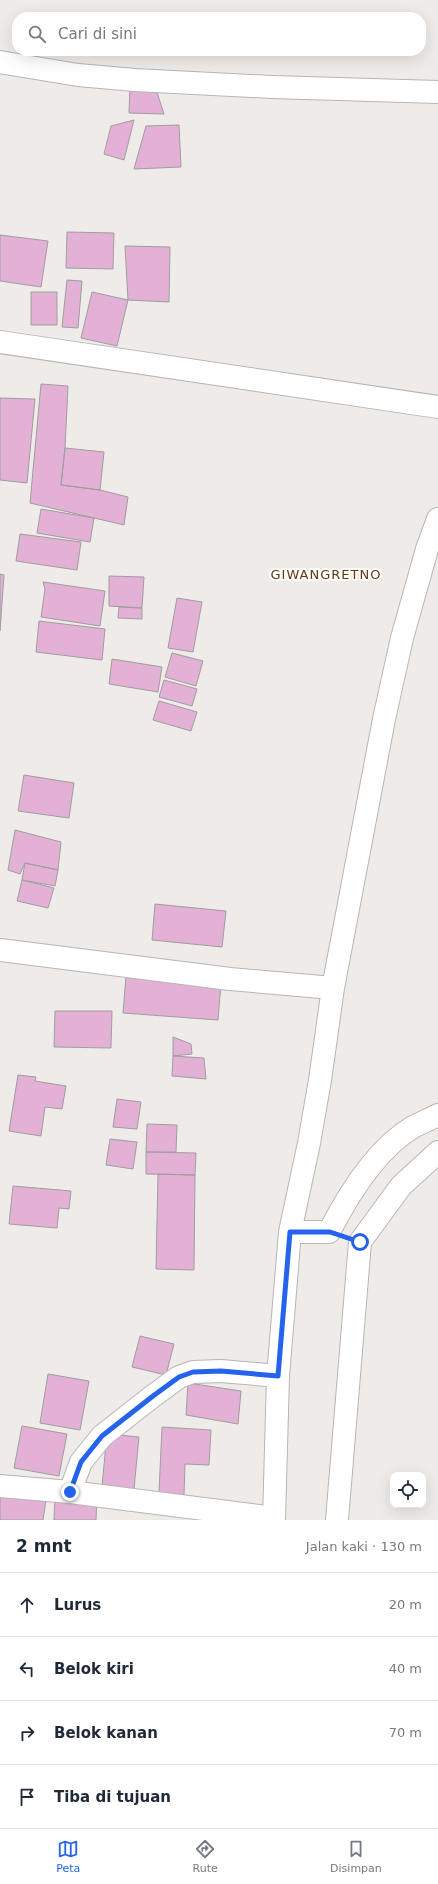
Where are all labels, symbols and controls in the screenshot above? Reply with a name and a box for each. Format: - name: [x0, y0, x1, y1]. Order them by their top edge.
- search box: [12, 12, 426, 56]
- icon: search: [26, 23, 48, 45]
- text: Cari di sini: [58, 25, 137, 43]
- district label: GIWANGRETNO: [271, 567, 381, 582]
- route start: [351, 1233, 369, 1251]
- map controls: [390, 1472, 426, 1508]
- button: locate: [390, 1472, 426, 1508]
- route end: [61, 1483, 79, 1501]
- text: 2 mnt: [16, 1536, 72, 1556]
- text: Jalan kaki · 130 m: [306, 1539, 422, 1554]
- icon: ahead: [16, 1594, 38, 1616]
- text: Lurus: [54, 1596, 101, 1614]
- text: 20 m: [389, 1597, 422, 1612]
- icon: left: [16, 1658, 38, 1680]
- text: Belok kiri: [54, 1660, 134, 1678]
- text: 40 m: [389, 1661, 422, 1676]
- icon: right: [16, 1722, 38, 1744]
- text: Belok kanan: [54, 1724, 158, 1742]
- text: 70 m: [389, 1725, 422, 1740]
- icon: arrive: [16, 1786, 38, 1808]
- text: Tiba di tujuan: [54, 1788, 171, 1806]
- tab: Peta: [56, 1838, 80, 1875]
- tab: Rute: [193, 1838, 218, 1875]
- tab: Disimpan: [330, 1838, 382, 1875]

